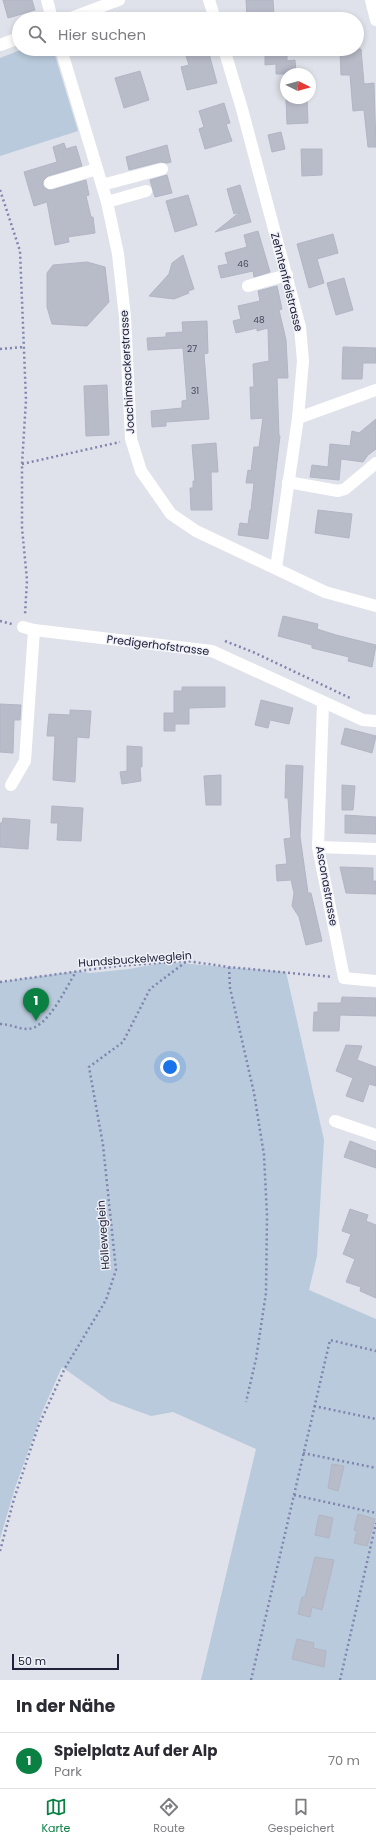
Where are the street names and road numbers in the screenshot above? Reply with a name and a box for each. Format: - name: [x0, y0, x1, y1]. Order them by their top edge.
- street label: Zehntenfreistrasse: [267, 231, 307, 333]
- street label: Joachimsackerstrasse: [116, 309, 138, 434]
- street label: Predigerhofstrasse: [106, 631, 210, 659]
- street label: Asconastrasse: [312, 845, 342, 927]
- street label: Hundsbuckelweglein: [78, 947, 192, 971]
- street label: Hölleweglein: [93, 1200, 113, 1270]

